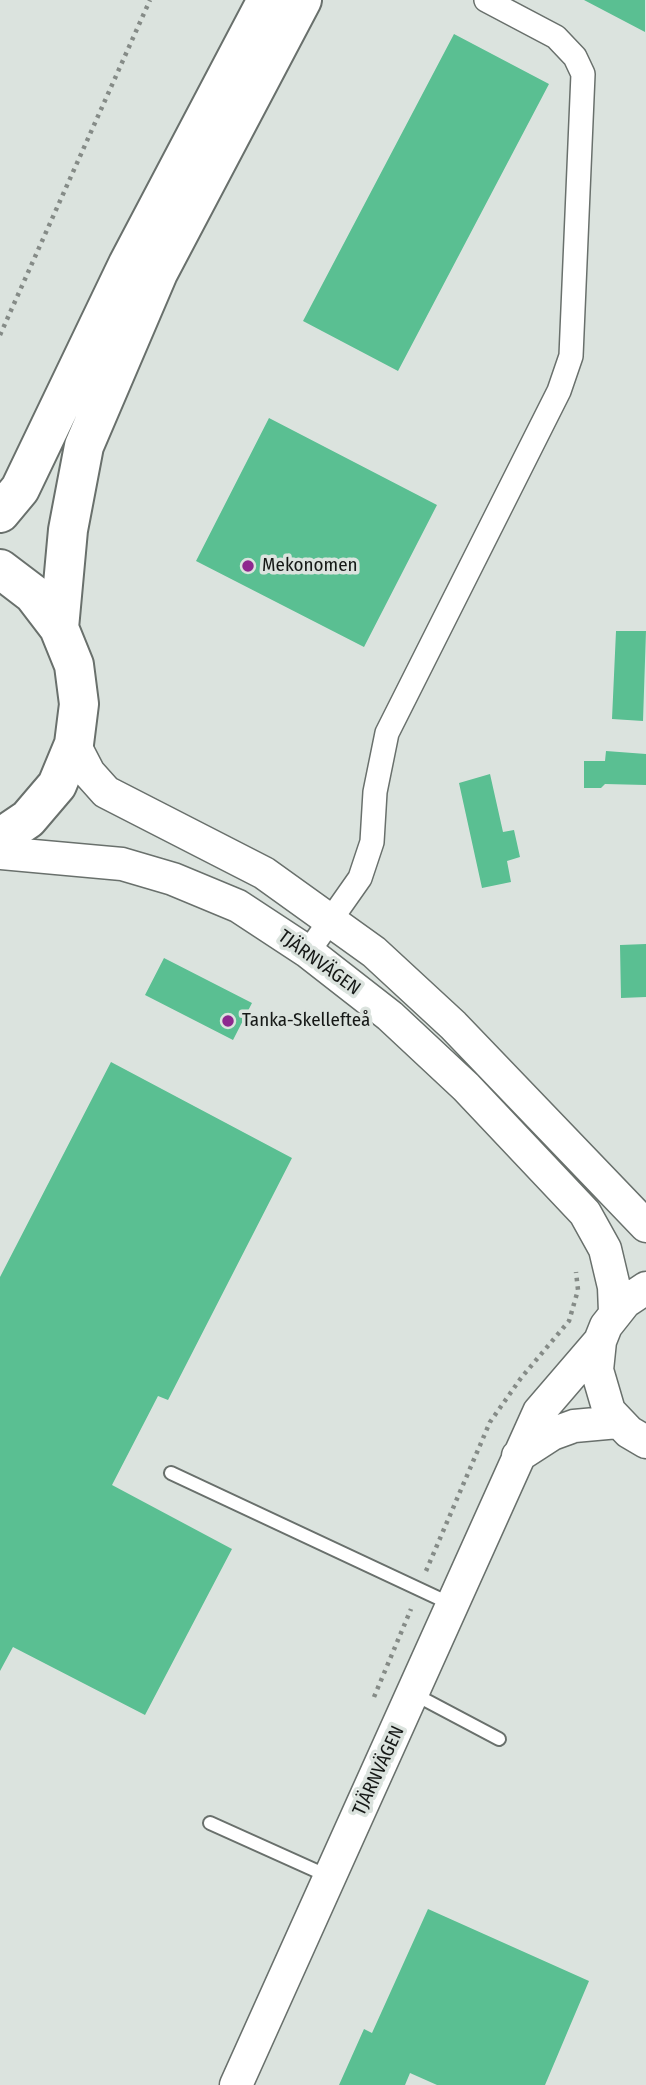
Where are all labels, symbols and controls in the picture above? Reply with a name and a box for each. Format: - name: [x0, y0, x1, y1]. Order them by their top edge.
- place label: Mekonomen: [262, 555, 358, 577]
- marker: Mekonomen: [240, 558, 256, 574]
- street label: TJÄRNVÄGEN: [273, 926, 365, 1000]
- place label: Tanka-Skellefteå: [242, 1010, 370, 1032]
- marker: Tanka-Skellefteå: [220, 1013, 236, 1029]
- street label: TJÄRNVÄGEN: [348, 1723, 410, 1819]

